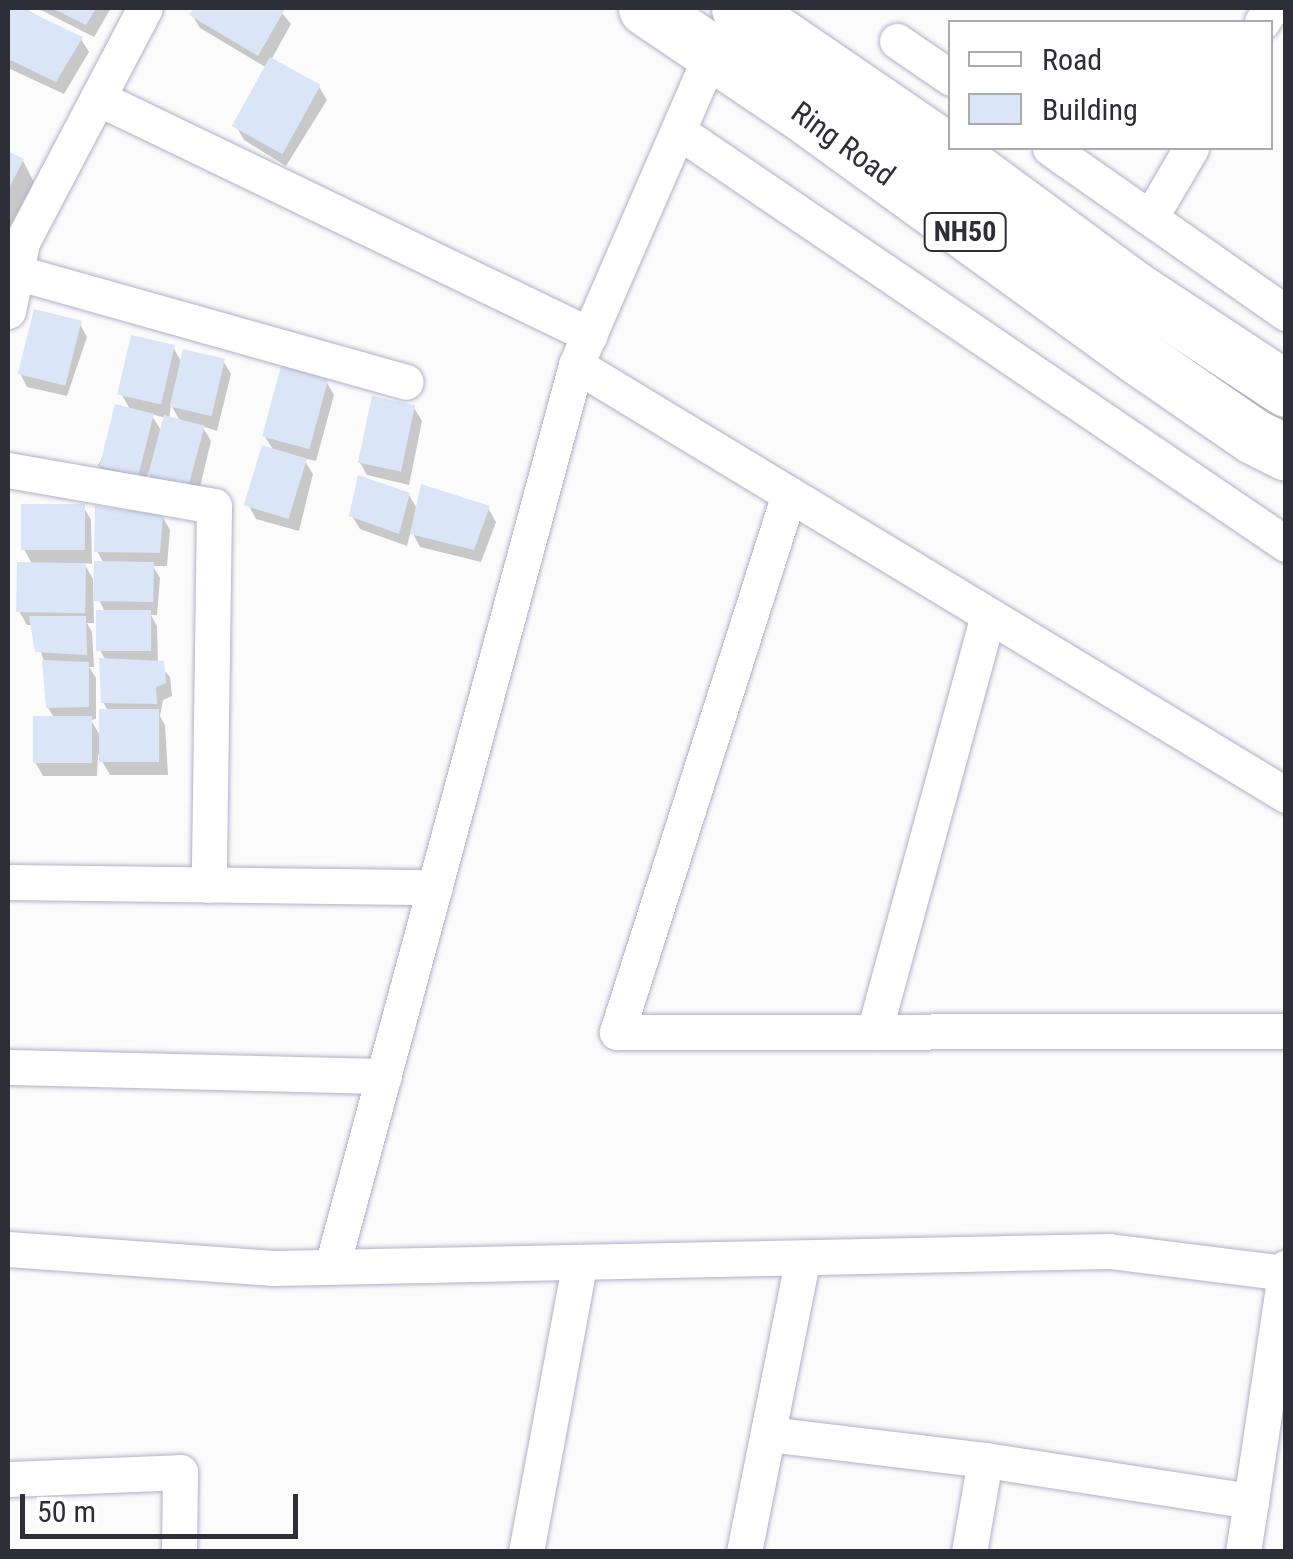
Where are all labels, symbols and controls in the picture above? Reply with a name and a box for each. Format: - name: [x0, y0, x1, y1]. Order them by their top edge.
- legend: [948, 20, 1273, 150]
- text: Road: [1042, 42, 1102, 77]
- text: Building: [1042, 92, 1138, 127]
- street label: Ring Road: [784, 94, 902, 194]
- road number: NH50: [922, 209, 1008, 255]
- scale bar: [25, 1474, 302, 1536]
- text: 50 m: [37, 1494, 96, 1529]

